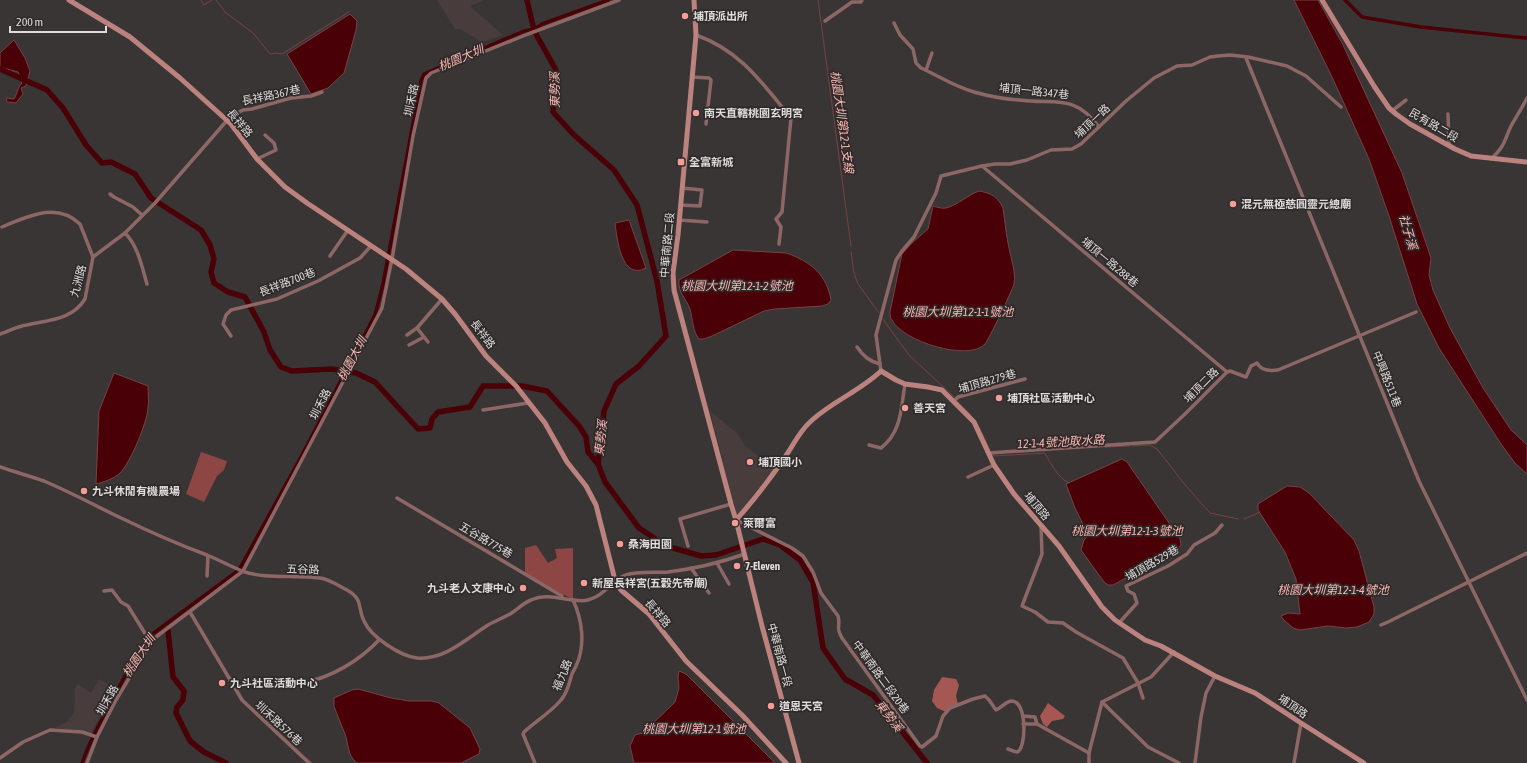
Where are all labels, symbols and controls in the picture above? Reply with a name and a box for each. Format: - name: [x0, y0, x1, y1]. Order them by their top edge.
- scale bar: [10, 8, 106, 34]
- place label: 埔頂派出所: [693, 10, 748, 22]
- marker: 埔頂派出所: [680, 11, 690, 21]
- text: 200 m: [16, 15, 43, 29]
- water label: 桃園大圳: [436, 41, 488, 74]
- water label: 東勢溪: [548, 70, 562, 108]
- water label: 桃園大圳第12-1支線: [828, 70, 856, 176]
- street label: 埔頂一路347巷: [998, 81, 1070, 101]
- street label: 長祥路367巷: [241, 83, 301, 107]
- street label: 圳禾路: [402, 83, 420, 117]
- street label: 埔頂一路: [1072, 102, 1112, 140]
- street label: 民有路二段: [1407, 106, 1461, 144]
- street label: 長祥路: [225, 107, 255, 139]
- place label: 南天直轄桃園玄明宮: [704, 107, 803, 119]
- marker: 南天直轄桃園玄明宮: [691, 108, 701, 118]
- place label: 全富新城: [689, 156, 734, 168]
- marker: 全富新城: [676, 157, 686, 167]
- place label: 混元無極慈圓靈元總廟: [1241, 198, 1351, 210]
- marker: 混元無極慈圓靈元總廟: [1228, 199, 1238, 209]
- street label: 中華南路二段: [658, 212, 676, 278]
- water label: 社子溪: [1396, 213, 1420, 253]
- street label: 埔頂一路288巷: [1079, 235, 1141, 289]
- street label: 九洲路: [68, 264, 88, 298]
- street label: 長祥路700巷: [257, 266, 317, 298]
- water label: 桃園大圳第12-1-2號池: [681, 279, 795, 293]
- water label: 桃園大圳第12-1-1號池: [903, 305, 1015, 319]
- street label: 長祥路: [468, 317, 498, 351]
- water label: 桃園大圳: [335, 333, 370, 383]
- street label: 中興路511巷: [1370, 349, 1404, 409]
- street label: 埔頂二路: [1181, 365, 1221, 405]
- street label: 埔頂路279巷: [957, 367, 1017, 395]
- street label: 圳禾路: [307, 387, 333, 421]
- place label: 埔頂社區活動中心: [1007, 392, 1095, 404]
- marker: 埔頂社區活動中心: [994, 393, 1004, 403]
- place label: 善天宮: [913, 402, 946, 414]
- marker: 善天宮: [900, 403, 910, 413]
- water label: 東勢溪: [592, 417, 610, 457]
- water label: 12-1-4號池取水路: [1017, 433, 1106, 451]
- place label: 埔頂國小: [758, 456, 802, 468]
- marker: 埔頂國小: [745, 457, 755, 467]
- place label: 九斗休閒有機農場: [92, 485, 180, 497]
- marker: 九斗休閒有機農場: [79, 486, 89, 496]
- street label: 埔頂路: [1022, 490, 1052, 522]
- place label: 萊爾富: [743, 517, 776, 529]
- marker: 萊爾富: [730, 518, 740, 528]
- street label: 五谷路775巷: [457, 520, 515, 560]
- water label: 桃園大圳第12-1-3號池: [1071, 524, 1185, 538]
- place label: 桑海田園: [628, 538, 672, 550]
- marker: 桑海田園: [615, 539, 625, 549]
- street label: 埔頂路529巷: [1123, 543, 1181, 583]
- place label: 7-Eleven: [745, 560, 780, 572]
- marker: 7-Eleven: [732, 561, 742, 571]
- street label: 五谷路: [286, 562, 320, 576]
- place label: 新屋長祥宮(五穀先帝廟): [592, 577, 708, 589]
- marker: 新屋長祥宮(五穀先帝廟): [579, 578, 589, 588]
- place label: 九斗老人文康中心: [427, 582, 515, 594]
- marker: 九斗老人文康中心: [518, 583, 528, 593]
- water label: 桃園大圳第12-1-4號池: [1277, 583, 1391, 597]
- street label: 長祥路: [643, 597, 673, 629]
- street label: 中華南路一段: [766, 622, 794, 688]
- water label: 桃園大圳: [120, 631, 159, 680]
- street label: 中華南路二段20巷: [850, 638, 912, 716]
- street label: 福九路: [550, 657, 574, 693]
- place label: 九斗社區活動中心: [230, 677, 318, 689]
- marker: 九斗社區活動中心: [217, 678, 227, 688]
- street label: 圳禾路: [94, 683, 120, 717]
- street label: 埔頂路: [1276, 692, 1310, 720]
- street label: 圳禾路576巷: [253, 698, 305, 748]
- water label: 東勢溪: [872, 698, 907, 736]
- place label: 道恩天宮: [779, 700, 823, 712]
- marker: 道恩天宮: [766, 701, 776, 711]
- water label: 桃園大圳第12-1號池: [642, 722, 748, 736]

